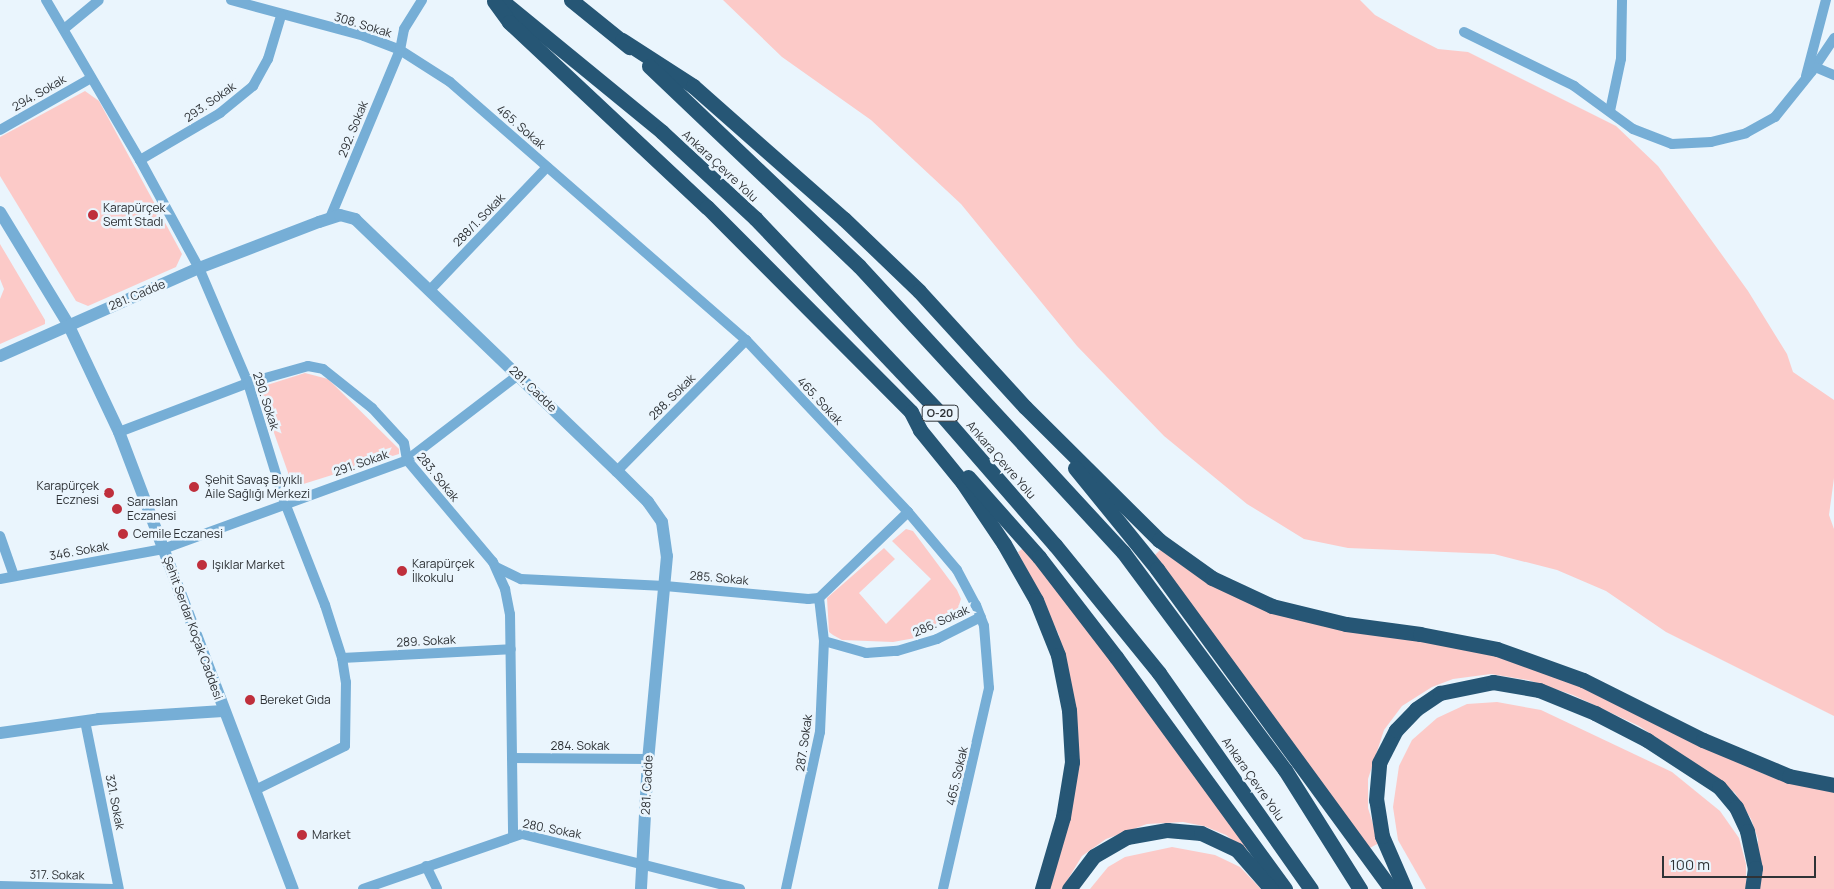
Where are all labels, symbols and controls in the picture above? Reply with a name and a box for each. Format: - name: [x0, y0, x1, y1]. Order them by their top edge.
- street label: 308. Sokak: [332, 9, 394, 41]
- street label: 294. Sokak: [10, 72, 68, 114]
- street label: 293. Sokak: [182, 79, 238, 125]
- street label: 292. Sokak: [335, 99, 371, 159]
- street label: 465. Sokak: [494, 102, 548, 152]
- street label: Ankara Çevre Yolu: [679, 127, 761, 205]
- street label: 288/1. Sokak: [450, 190, 508, 250]
- place label: Karapürçek Semt Stadı: [103, 201, 165, 229]
- marker: Karapürçek Semt Stadı: [87, 209, 99, 221]
- street label: 281. Cadde: [107, 277, 167, 313]
- street label: 281. Cadde: [506, 363, 560, 415]
- street label: 290. Sokak: [250, 370, 282, 432]
- street label: 288. Sokak: [646, 371, 698, 423]
- street label: 465. Sokak: [794, 374, 846, 428]
- road number: O-20: [921, 404, 959, 422]
- street label: Ankara Çevre Yolu: [963, 418, 1039, 502]
- street label: 291. Sokak: [332, 447, 390, 479]
- street label: 283. Sokak: [414, 450, 462, 504]
- place label: Şehit Savaş Bıyıklı Aile Sağlığı Merkezi: [205, 473, 310, 501]
- place label: Karapürçek Ecznesi: [37, 479, 99, 507]
- marker: Şehit Savaş Bıyıklı Aile Sağlığı Merkezi: [187, 480, 201, 494]
- marker: Karapürçek Ecznesi: [103, 487, 115, 499]
- place label: Sarıaslan Eczanesi: [127, 495, 178, 523]
- marker: Sarıaslan Eczanesi: [111, 503, 123, 515]
- place label: Cemile Eczanesi: [133, 527, 223, 541]
- marker: Cemile Eczanesi: [117, 528, 129, 540]
- street label: 346. Sokak: [48, 539, 110, 563]
- street label: Şehit Serdar Koçak Caddesi: [160, 554, 226, 702]
- place label: Karapürçek İlkokulu: [412, 557, 474, 585]
- place label: Işıklar Market: [212, 558, 285, 572]
- marker: Işıklar Market: [196, 559, 208, 571]
- marker: Karapürçek İlkokulu: [396, 565, 408, 577]
- street label: 285. Sokak: [689, 568, 749, 588]
- street label: 286. Sokak: [911, 602, 971, 640]
- street label: 289. Sokak: [396, 632, 456, 650]
- place label: Bereket Gıda: [260, 693, 331, 707]
- marker: Bereket Gıda: [244, 694, 256, 706]
- street label: 287. Sokak: [793, 714, 815, 772]
- street label: Ankara Çevre Yolu: [1219, 735, 1287, 823]
- street label: 284. Sokak: [550, 739, 610, 753]
- street label: 465. Sokak: [943, 745, 971, 807]
- street label: 281. Cadde: [638, 755, 656, 815]
- street label: 321. Sokak: [103, 773, 127, 831]
- street label: 280. Sokak: [521, 816, 583, 842]
- place label: Market: [312, 828, 351, 842]
- marker: Market: [296, 829, 308, 841]
- scale bar: [1664, 846, 1818, 878]
- text: 100 m: [1670, 854, 1710, 875]
- street label: 317. Sokak: [29, 867, 85, 883]

